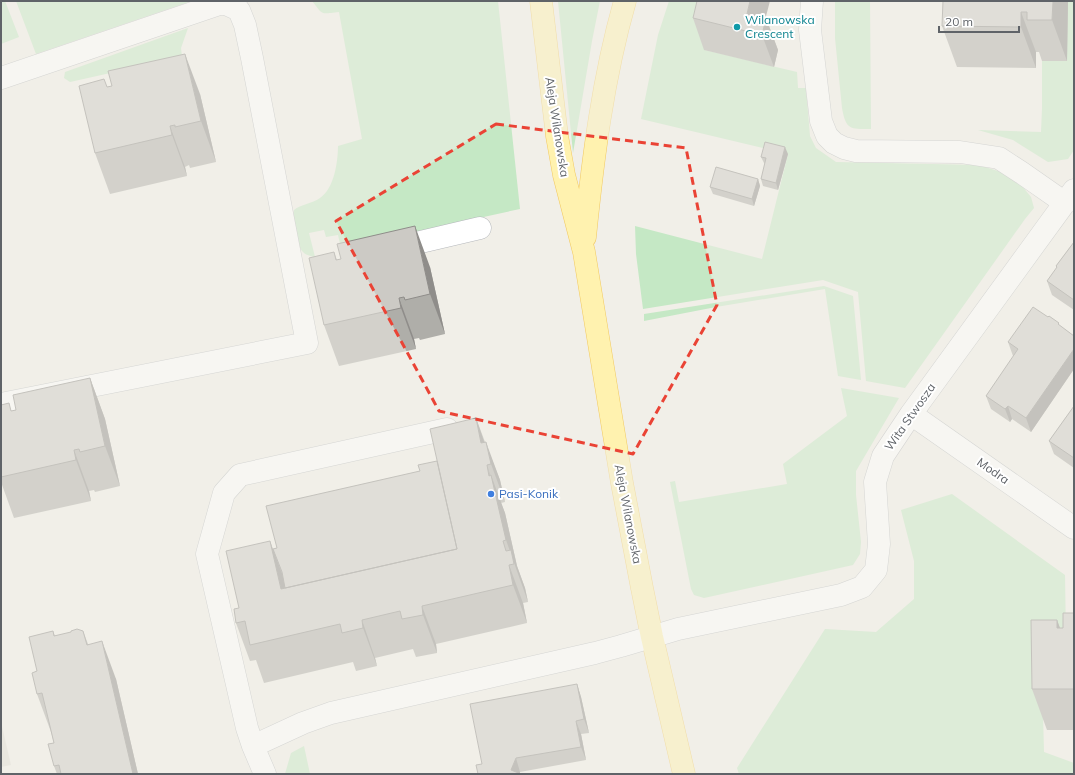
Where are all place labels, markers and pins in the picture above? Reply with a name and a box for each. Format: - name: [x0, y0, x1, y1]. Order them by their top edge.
- place label: Wilanowska Crescent: [745, 12, 815, 41]
- marker: Wilanowska Crescent: [732, 22, 742, 32]
- place label: Pasi-Konik: [499, 486, 559, 501]
- marker: Pasi-Konik: [486, 489, 496, 499]

